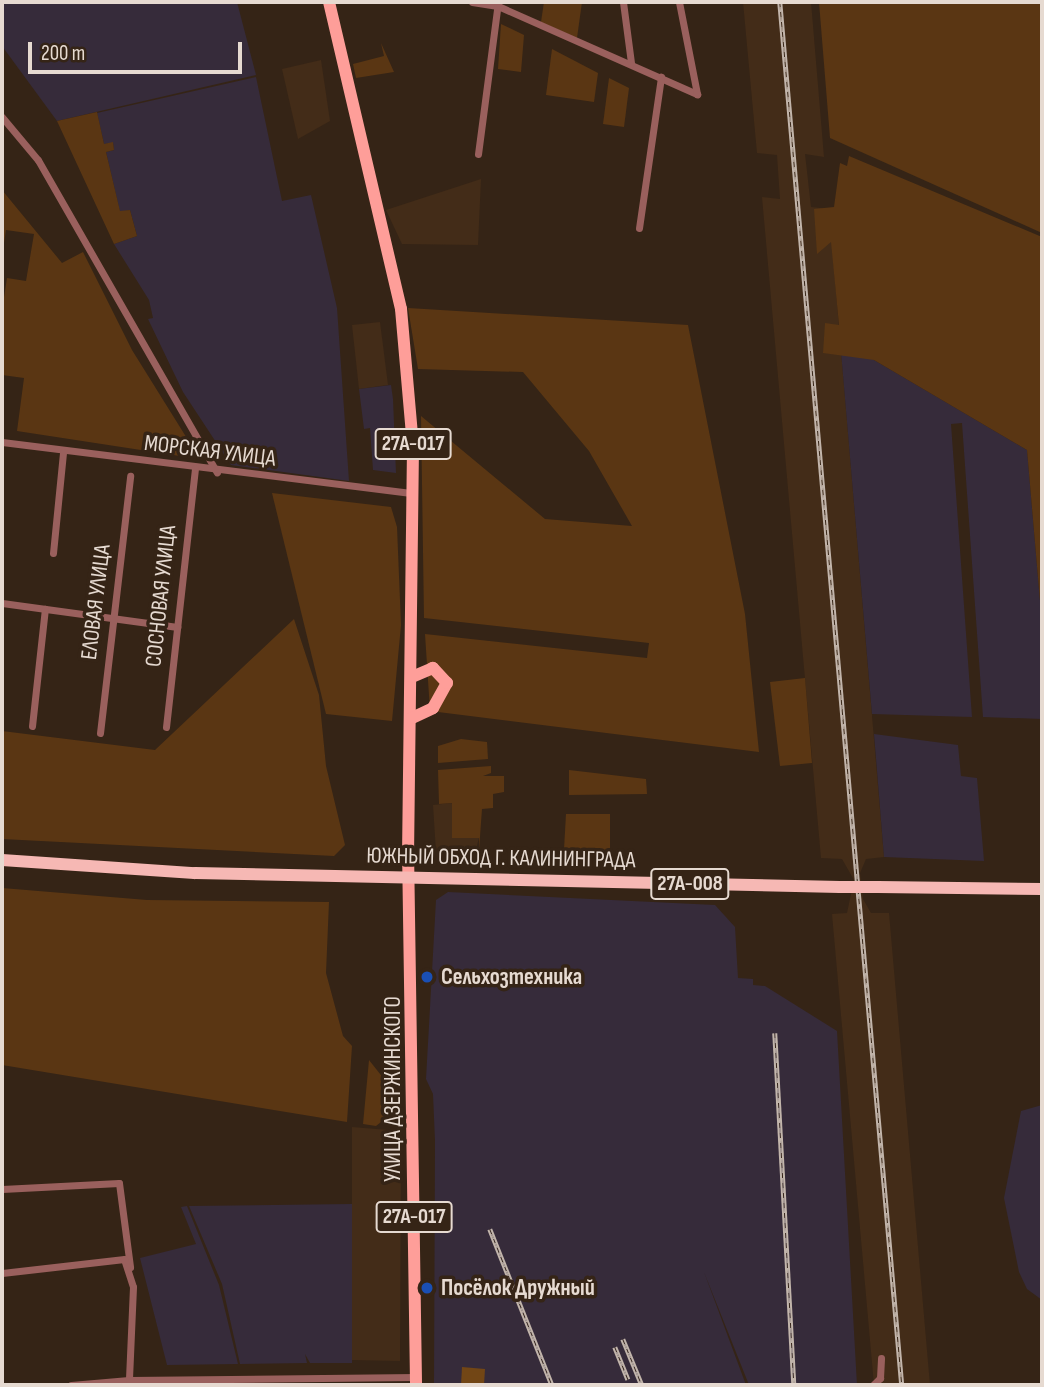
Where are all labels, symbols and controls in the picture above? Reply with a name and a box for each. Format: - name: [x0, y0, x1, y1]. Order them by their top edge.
- scale bar: [32, 28, 245, 72]
- text: 200 m: [41, 41, 85, 66]
- road number: 27А-017: [374, 426, 452, 462]
- street label: МОРСКАЯ УЛИЦА: [143, 429, 277, 473]
- street label: СОСНОВАЯ УЛИЦА: [140, 524, 182, 668]
- street label: ЕЛОВАЯ УЛИЦА: [75, 543, 117, 661]
- street label: ЮЖНЫЙ ОБХОД Г. КАЛИНИНГРАДА: [366, 842, 636, 874]
- road number: 27А-008: [650, 866, 730, 902]
- place label: Сельхозтехника: [441, 963, 582, 991]
- marker: Сельхозтехника: [419, 969, 435, 985]
- street label: УЛИЦА ДЗЕРЖИНСКОГО: [379, 996, 407, 1182]
- road number: 27А-017: [376, 1200, 452, 1234]
- place label: Посёлок Дружный: [441, 1274, 595, 1302]
- marker: Посёлок Дружный: [419, 1280, 435, 1296]

